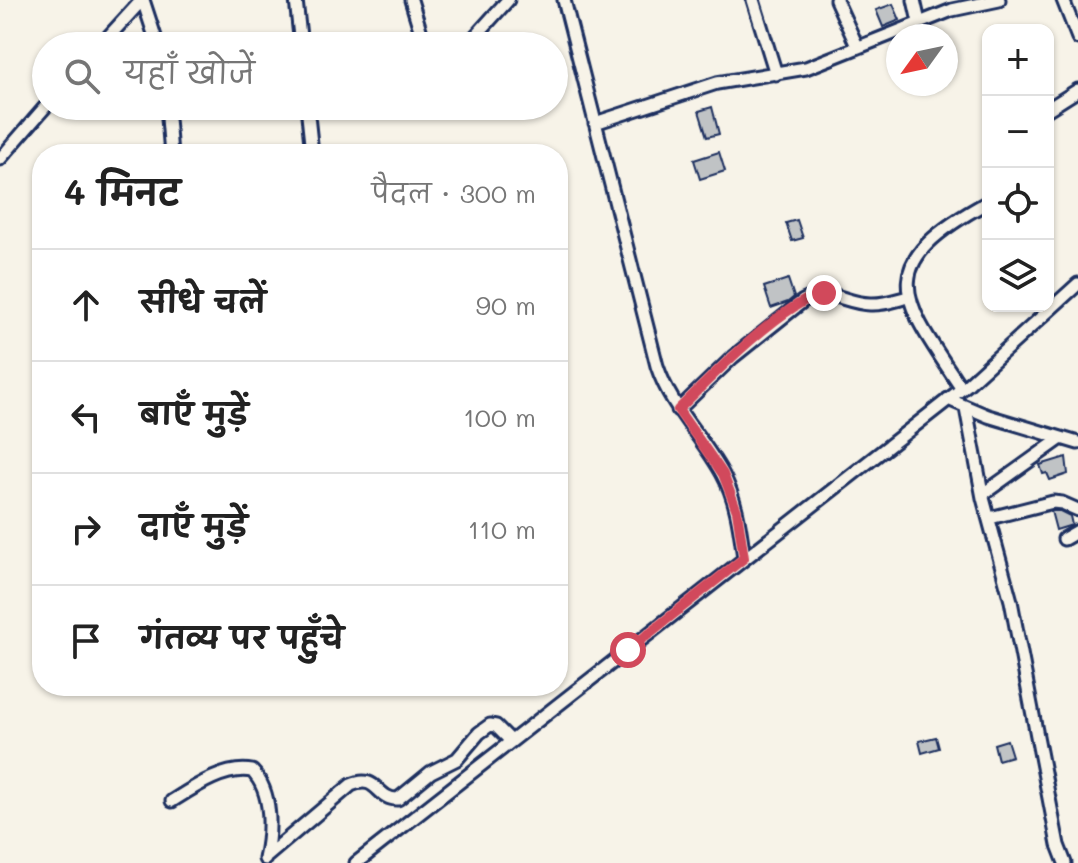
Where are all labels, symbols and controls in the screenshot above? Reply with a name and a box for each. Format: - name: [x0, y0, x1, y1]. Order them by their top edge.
- north arrow: [886, 24, 958, 96]
- map controls: [982, 24, 1054, 312]
- button: +: [982, 24, 1054, 96]
- search box: [32, 32, 568, 120]
- text: यहाँ खोजें: [124, 52, 255, 92]
- icon: search: [60, 54, 104, 98]
- button: −: [982, 96, 1054, 168]
- button: locate: [982, 168, 1054, 240]
- text: 4 मिनट: [64, 169, 180, 214]
- text: पैदल · 300 m: [372, 176, 536, 210]
- button: layers: [982, 240, 1054, 312]
- route end: [806, 275, 842, 311]
- text: सीधे चलें: [140, 281, 266, 321]
- icon: ahead: [64, 283, 108, 327]
- text: 90 m: [476, 288, 536, 322]
- text: बाएँ मुड़ें: [140, 393, 248, 433]
- icon: left: [64, 395, 108, 439]
- text: 100 m: [463, 400, 536, 434]
- text: दाएँ मुड़ें: [140, 505, 248, 545]
- icon: right: [64, 507, 108, 551]
- text: 110 m: [468, 512, 536, 546]
- text: गंतव्य पर पहुँचे: [140, 617, 344, 657]
- icon: arrive: [64, 619, 108, 663]
- route start: [610, 632, 646, 668]

